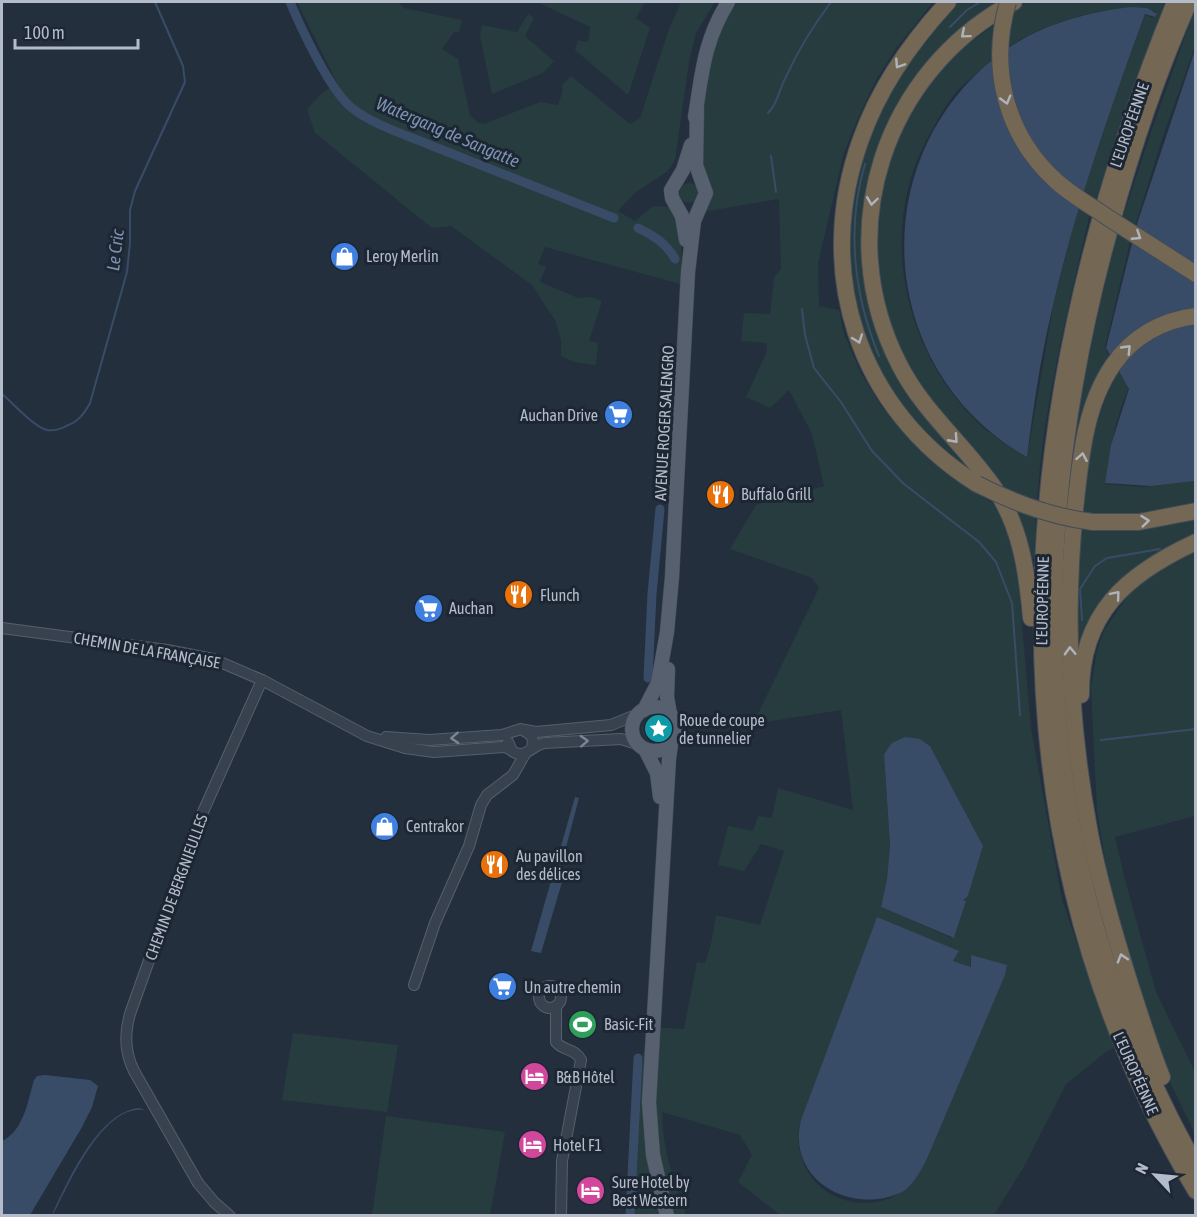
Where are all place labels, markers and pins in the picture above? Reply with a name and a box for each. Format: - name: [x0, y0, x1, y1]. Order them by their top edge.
- shop icon: Leroy Merlin: [329, 240, 361, 272]
- place label: Leroy Merlin: [366, 247, 439, 266]
- supermarket icon: Auchan Drive: [603, 399, 635, 431]
- place label: Auchan Drive: [520, 406, 598, 424]
- restaurant icon: Buffalo Grill: [704, 478, 736, 510]
- place label: Buffalo Grill: [741, 485, 812, 503]
- restaurant icon: Flunch: [503, 579, 535, 611]
- place label: Flunch: [540, 586, 580, 604]
- supermarket icon: Auchan: [412, 592, 444, 624]
- place label: Auchan: [449, 599, 493, 617]
- place label: Roue de coupe de tunnelier: [679, 711, 765, 747]
- place icon: Roue de coupe de tunnelier: [642, 713, 674, 745]
- shop icon: Centrakor: [369, 810, 401, 842]
- place label: Centrakor: [406, 817, 464, 835]
- place label: Au pavillon des délices: [516, 847, 583, 883]
- restaurant icon: Au pavillon des délices: [479, 849, 511, 881]
- supermarket icon: Un autre chemin: [487, 971, 519, 1003]
- place label: Un autre chemin: [524, 978, 621, 996]
- sports icon: Basic-Fit: [567, 1008, 599, 1040]
- place label: Basic-Fit: [604, 1015, 653, 1033]
- hotel icon: B&B Hôtel: [519, 1061, 551, 1093]
- place label: B&B Hôtel: [556, 1068, 615, 1086]
- hotel icon: Hotel F1: [516, 1129, 548, 1161]
- place label: Hotel F1: [553, 1136, 602, 1154]
- place label: Sure Hotel by Best Western: [612, 1173, 690, 1209]
- hotel icon: Sure Hotel by Best Western: [575, 1175, 607, 1207]

